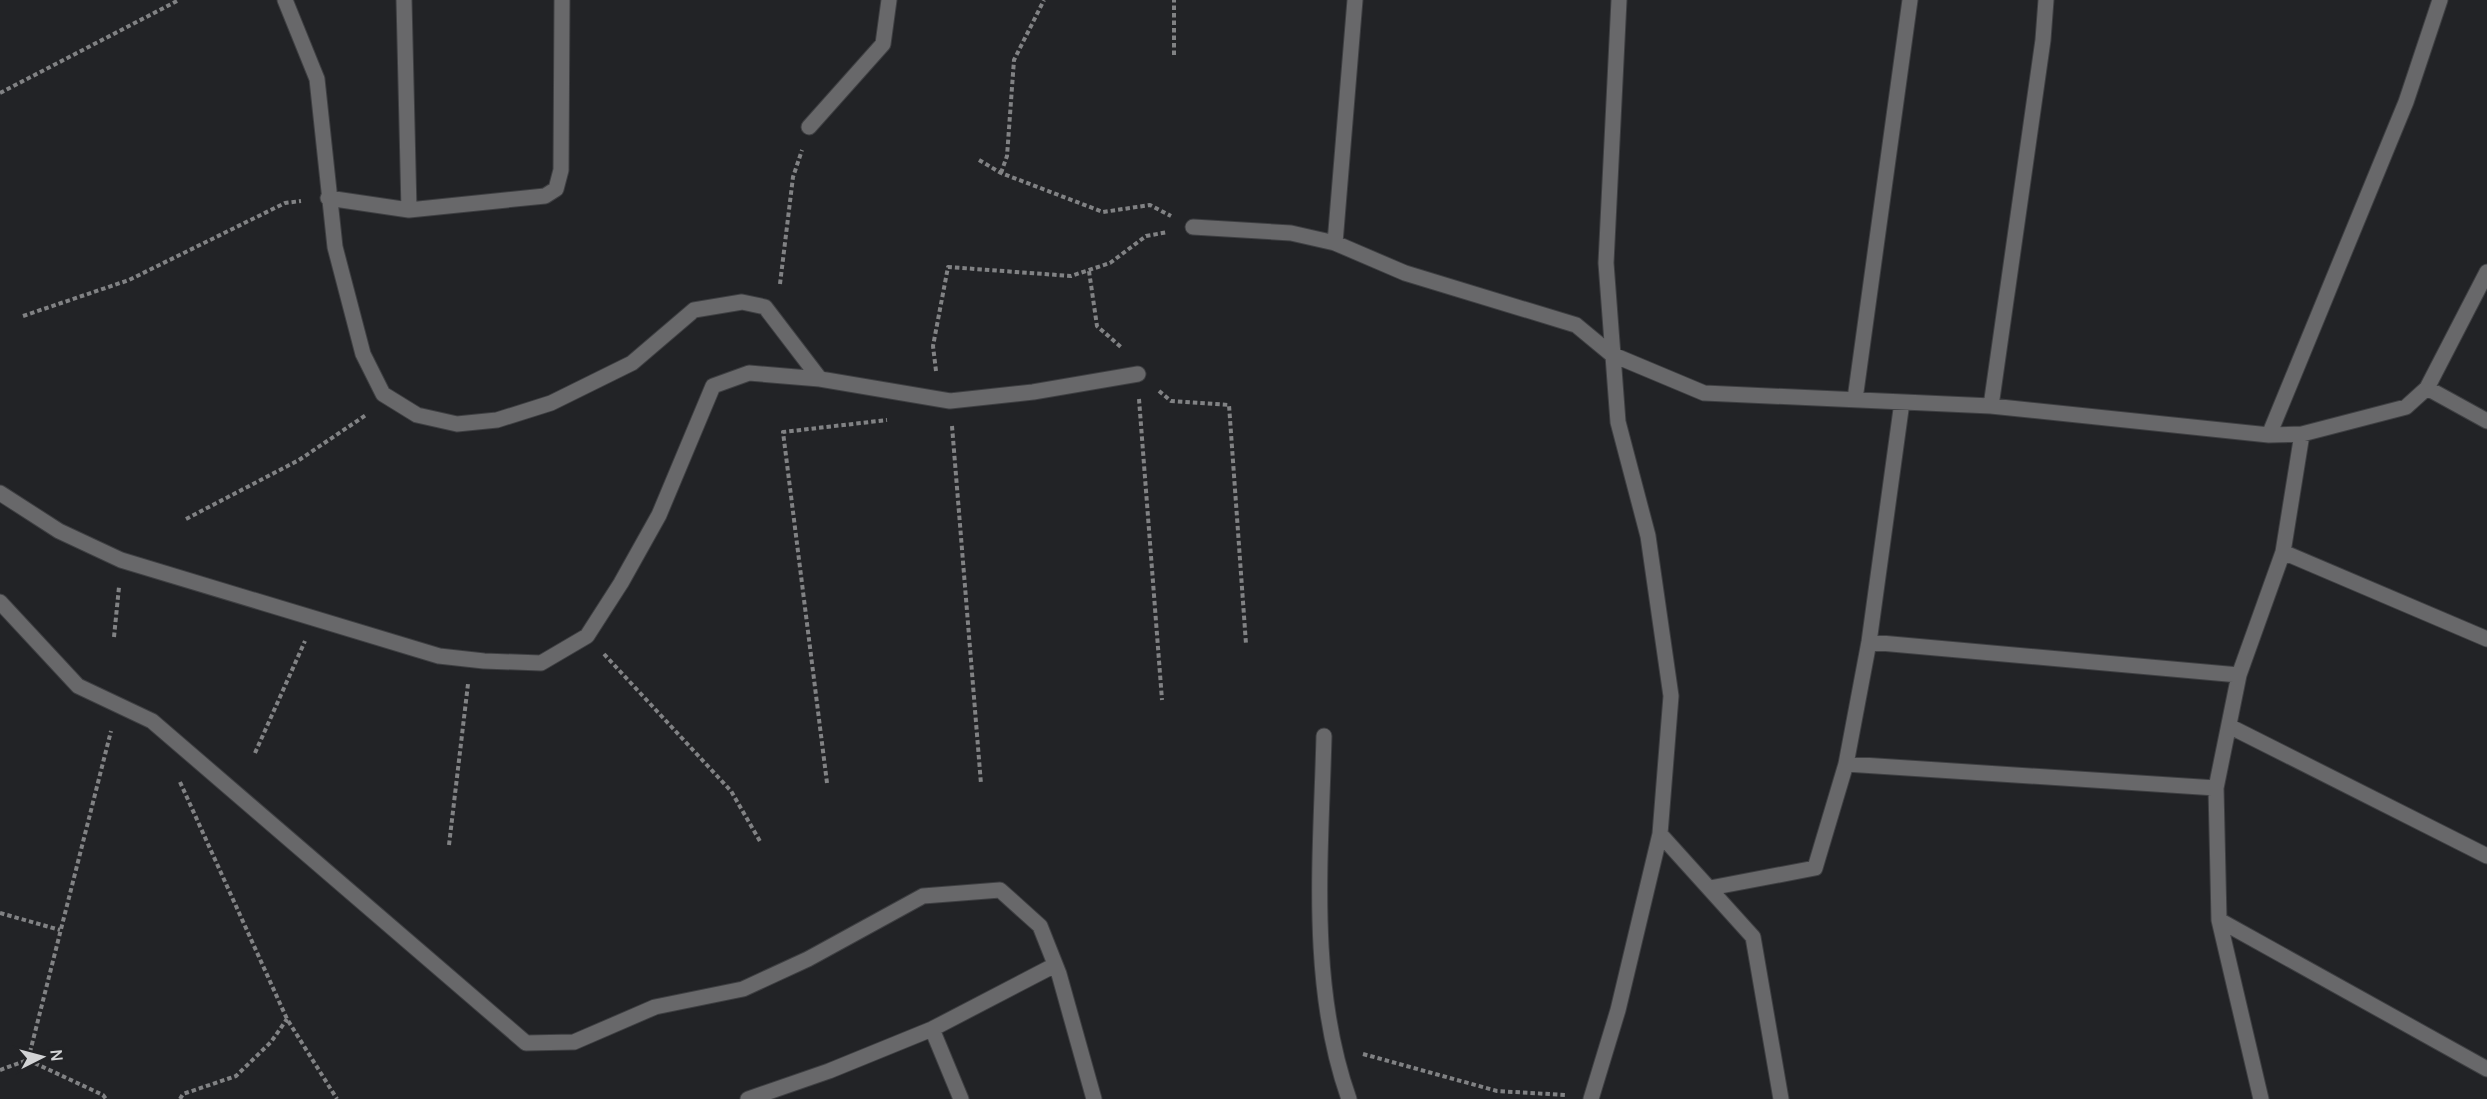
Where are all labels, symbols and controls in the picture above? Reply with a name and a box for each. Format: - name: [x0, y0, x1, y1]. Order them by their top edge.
- north arrow: [12, 1027, 72, 1087]
- text: N: [45, 1049, 68, 1062]

